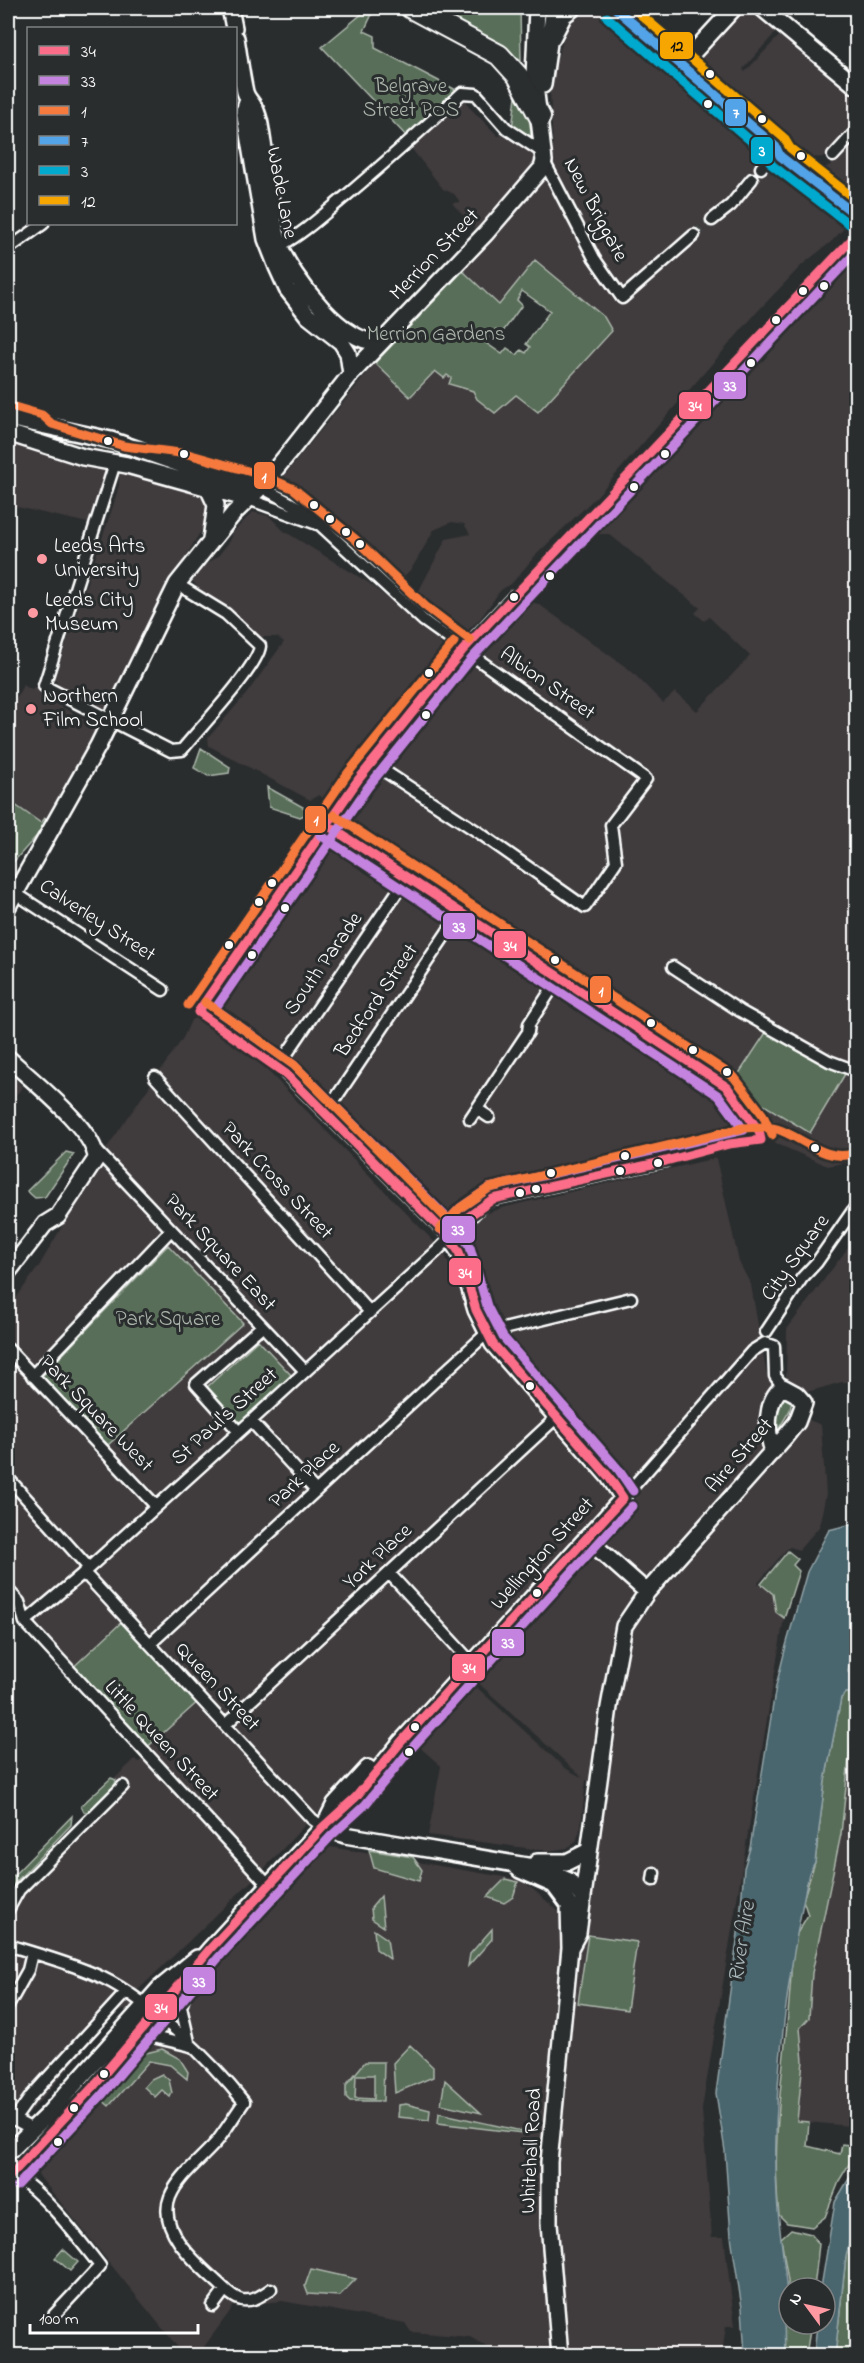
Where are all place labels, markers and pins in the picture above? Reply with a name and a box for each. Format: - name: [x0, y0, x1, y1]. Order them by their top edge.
- unlabelled marker: [704, 68, 716, 80]
- unlabelled marker: [702, 98, 714, 110]
- unlabelled marker: [756, 113, 768, 125]
- unlabelled marker: [795, 150, 807, 162]
- unlabelled marker: [818, 280, 830, 292]
- unlabelled marker: [797, 285, 809, 297]
- unlabelled marker: [770, 314, 782, 326]
- unlabelled marker: [745, 357, 757, 369]
- unlabelled marker: [102, 435, 114, 447]
- unlabelled marker: [178, 448, 190, 460]
- unlabelled marker: [659, 448, 671, 460]
- unlabelled marker: [628, 481, 640, 493]
- unlabelled marker: [308, 499, 320, 511]
- unlabelled marker: [324, 513, 336, 525]
- unlabelled marker: [340, 526, 352, 538]
- place label: Leeds Arts University: [54, 532, 146, 588]
- unlabelled marker: [354, 538, 366, 550]
- marker: Leeds Arts University: [35, 552, 49, 566]
- unlabelled marker: [544, 570, 556, 582]
- place label: Leeds City Museum: [45, 586, 133, 640]
- unlabelled marker: [508, 591, 520, 603]
- marker: Leeds City Museum: [26, 606, 40, 620]
- unlabelled marker: [423, 667, 435, 679]
- place label: Northern Film School: [42, 682, 143, 736]
- marker: Northern Film School: [24, 702, 38, 716]
- unlabelled marker: [420, 709, 432, 721]
- unlabelled marker: [266, 877, 278, 889]
- unlabelled marker: [253, 896, 265, 908]
- unlabelled marker: [279, 902, 291, 914]
- unlabelled marker: [223, 939, 235, 951]
- unlabelled marker: [246, 949, 258, 961]
- unlabelled marker: [549, 954, 561, 966]
- unlabelled marker: [645, 1017, 657, 1029]
- unlabelled marker: [687, 1044, 699, 1056]
- unlabelled marker: [721, 1066, 733, 1078]
- unlabelled marker: [809, 1142, 821, 1154]
- unlabelled marker: [619, 1150, 631, 1162]
- unlabelled marker: [652, 1157, 664, 1169]
- unlabelled marker: [614, 1165, 626, 1177]
- unlabelled marker: [545, 1167, 557, 1179]
- unlabelled marker: [530, 1183, 542, 1195]
- unlabelled marker: [514, 1187, 526, 1199]
- unlabelled marker: [524, 1380, 536, 1392]
- unlabelled marker: [531, 1587, 543, 1599]
- unlabelled marker: [409, 1721, 421, 1733]
- unlabelled marker: [403, 1746, 415, 1758]
- unlabelled marker: [98, 2068, 110, 2080]
- unlabelled marker: [68, 2102, 80, 2114]
- unlabelled marker: [52, 2136, 64, 2148]

